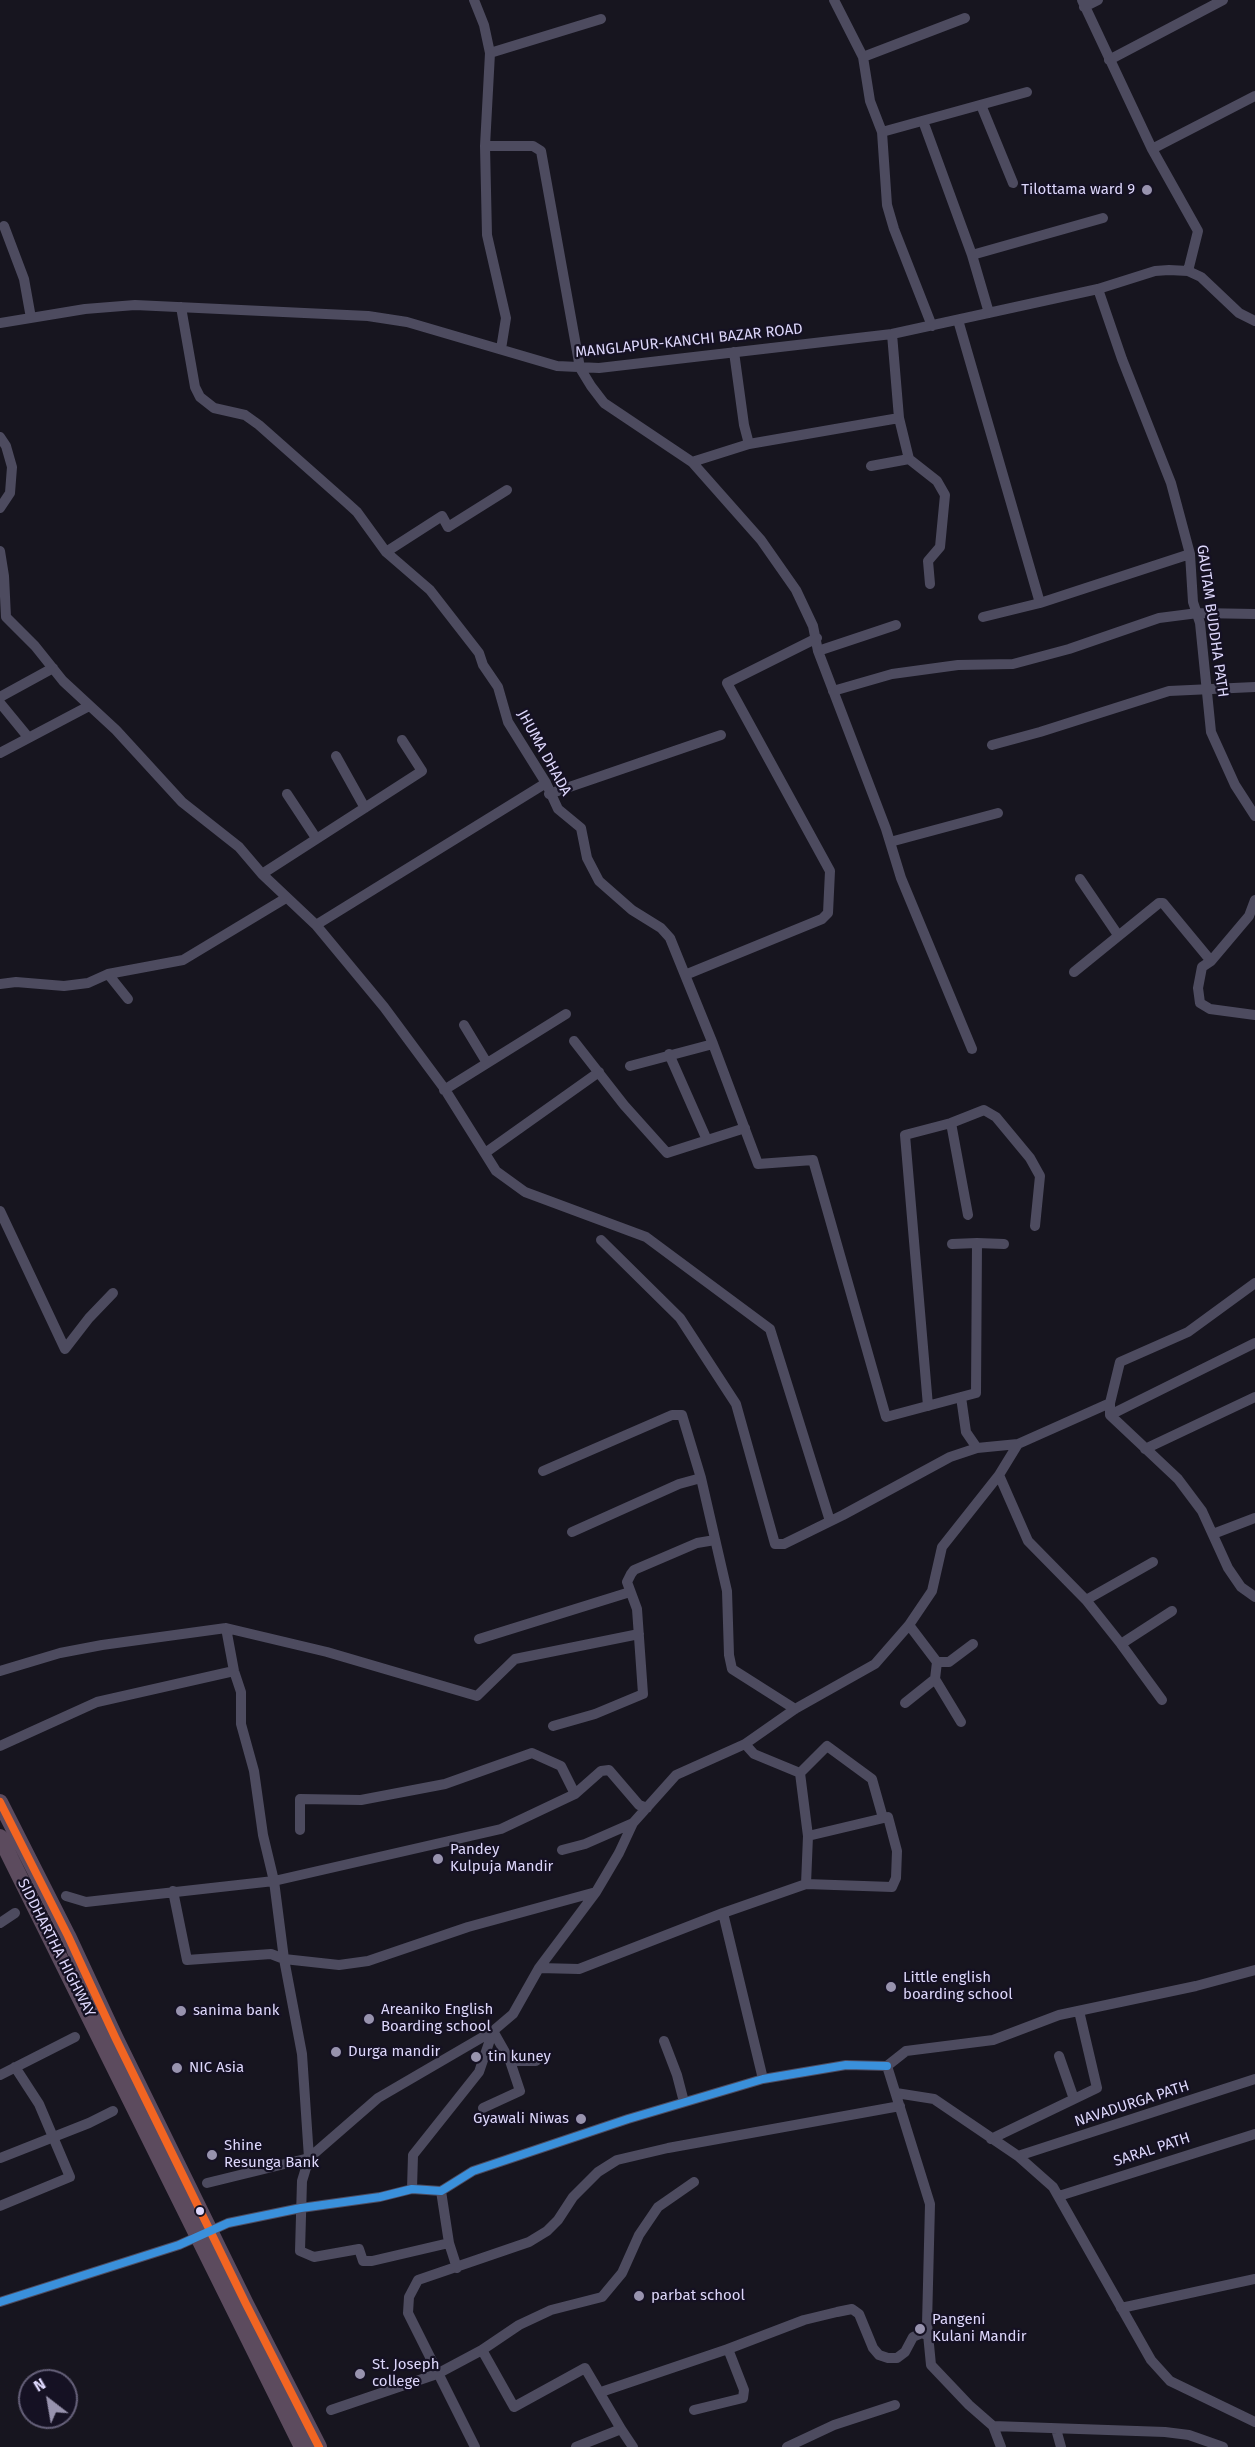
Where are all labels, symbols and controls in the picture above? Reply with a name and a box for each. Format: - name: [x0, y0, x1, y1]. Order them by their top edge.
- place label: Tilottama ward 9: [1021, 181, 1135, 199]
- marker: Tilottama ward 9: [1140, 183, 1154, 197]
- street label: MANGLAPUR-KANCHI BAZAR ROAD: [574, 320, 804, 362]
- street label: GAUTAM BUDDHA PATH: [1192, 544, 1232, 698]
- street label: JHUMA DHADA: [513, 707, 575, 799]
- place label: Pandey Kulpuja Mandir: [450, 1841, 553, 1876]
- marker: Pandey Kulpuja Mandir: [431, 1852, 445, 1866]
- street label: SIDDHARTHA HIGHWAY: [13, 1876, 99, 2020]
- place label: Little english boarding school: [903, 1969, 1013, 2004]
- marker: Little english boarding school: [884, 1980, 898, 1994]
- place label: Areaniko English Boarding school: [381, 2001, 493, 2036]
- place label: sanima bank: [193, 2002, 279, 2020]
- marker: sanima bank: [174, 2004, 188, 2018]
- marker: Areaniko English Boarding school: [362, 2012, 376, 2026]
- place label: Durga mandir: [348, 2043, 440, 2061]
- marker: Durga mandir: [329, 2045, 343, 2059]
- place label: tin kuney: [488, 2048, 551, 2066]
- marker: tin kuney: [469, 2050, 483, 2064]
- place label: NIC Asia: [189, 2059, 244, 2077]
- marker: NIC Asia: [170, 2061, 184, 2075]
- street label: NAVADURGA PATH: [1072, 2077, 1192, 2131]
- place label: Gyawali Niwas: [473, 2110, 569, 2128]
- marker: Gyawali Niwas: [574, 2112, 588, 2126]
- street label: SARAL PATH: [1111, 2129, 1193, 2171]
- place label: Shine Resunga Bank: [224, 2137, 319, 2172]
- marker: Shine Resunga Bank: [205, 2148, 219, 2162]
- unlabelled marker: [194, 2205, 206, 2217]
- place label: parbat school: [651, 2287, 745, 2305]
- marker: parbat school: [632, 2289, 646, 2303]
- place label: Pangeni Kulani Mandir: [932, 2311, 1027, 2346]
- marker: Pangeni Kulani Mandir: [913, 2322, 927, 2336]
- place label: St. Joseph college: [372, 2356, 439, 2391]
- marker: St. Joseph college: [353, 2367, 367, 2381]
- north arrow: [18, 2369, 78, 2429]
- text: N: [30, 2374, 49, 2396]

